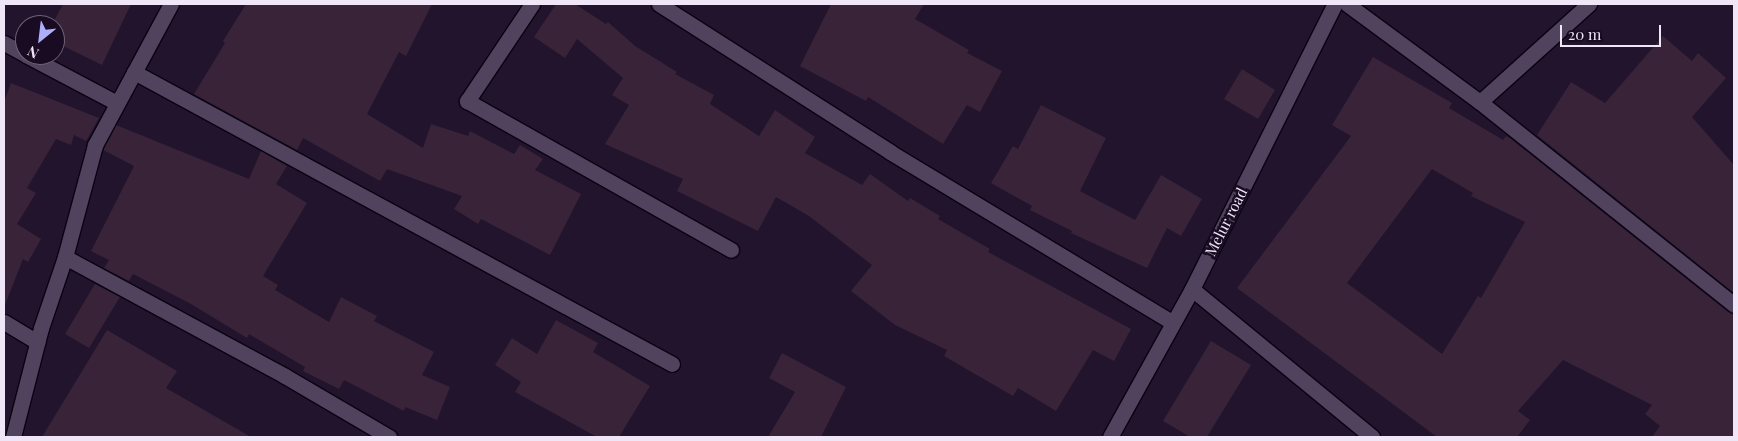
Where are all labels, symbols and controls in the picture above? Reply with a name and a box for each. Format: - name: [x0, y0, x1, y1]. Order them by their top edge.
- north arrow: [15, 15, 65, 65]
- scale bar: [1563, 15, 1664, 47]
- text: 20 m: [1568, 24, 1601, 44]
- text: N: [24, 42, 42, 63]
- street label: Melur road: [1201, 185, 1251, 259]

